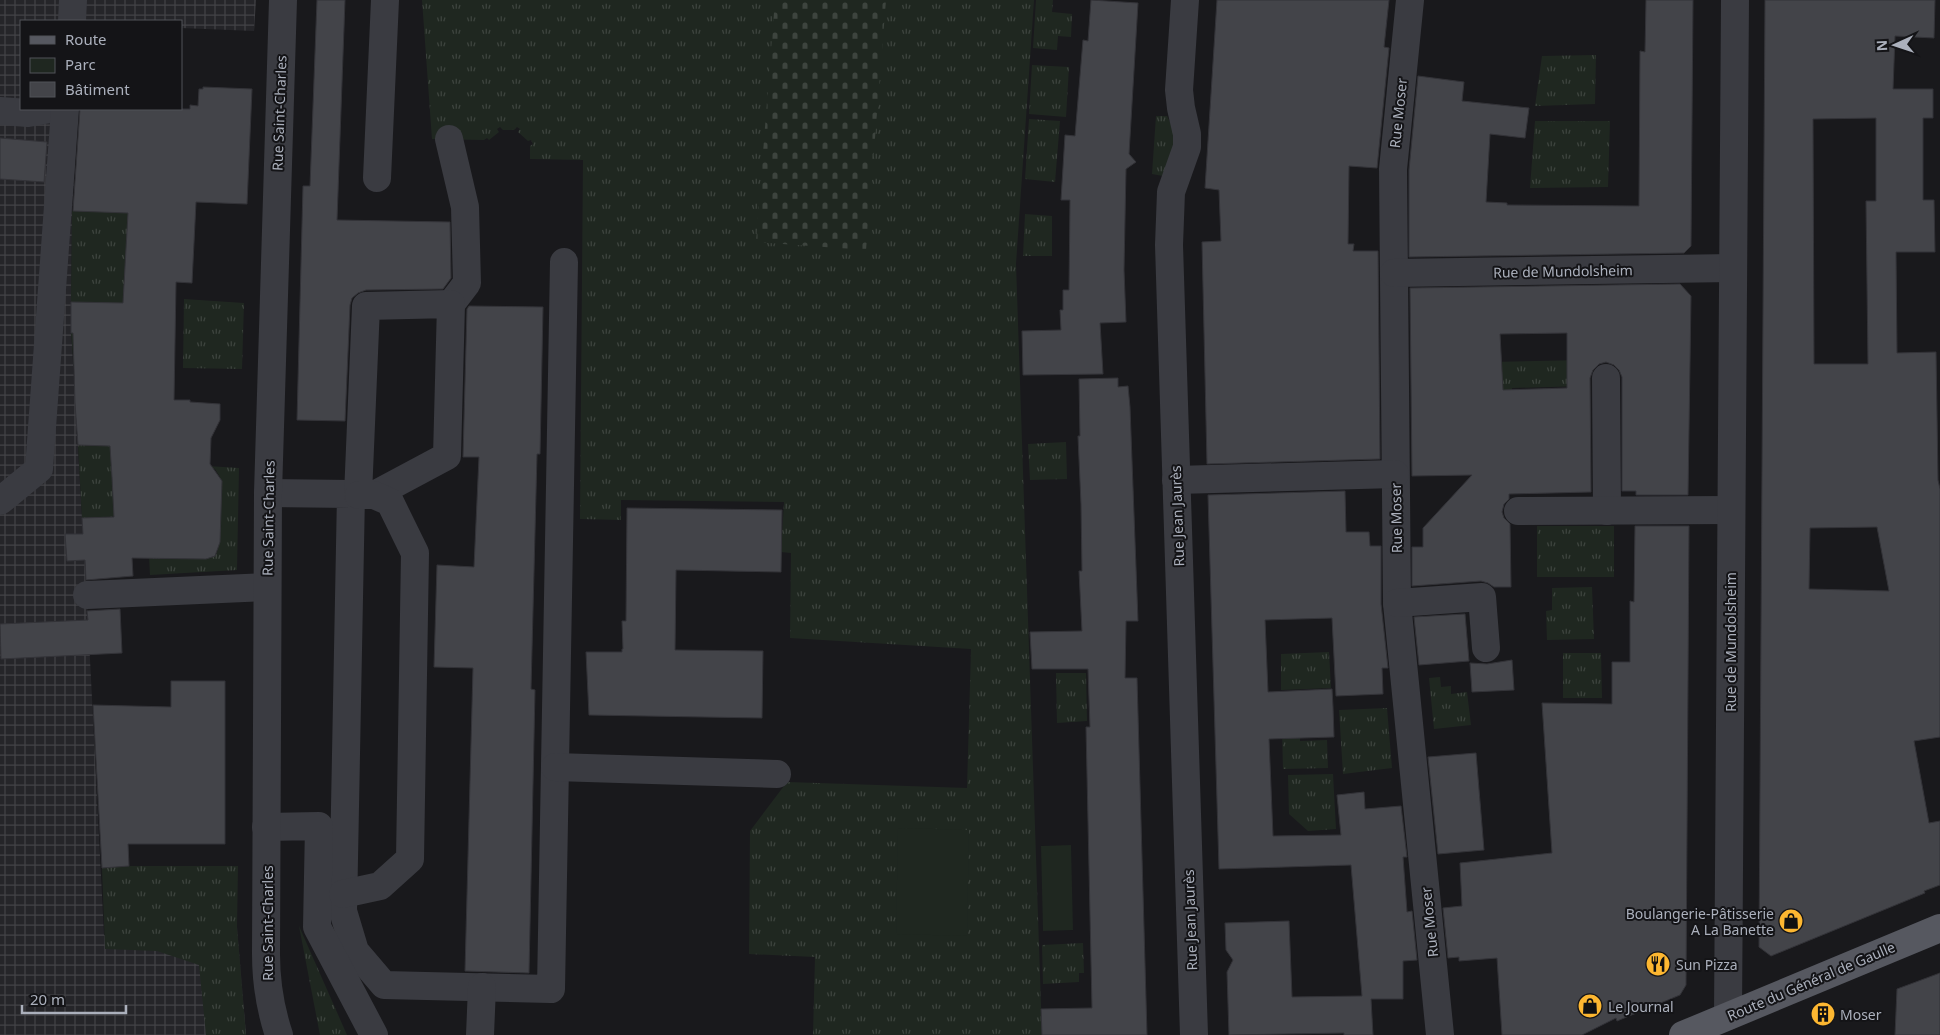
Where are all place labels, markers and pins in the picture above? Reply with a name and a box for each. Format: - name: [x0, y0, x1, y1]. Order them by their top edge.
- place label: Boulangerie-Pâtisserie A La Banette: [1626, 904, 1774, 939]
- shop icon: Boulangerie-Pâtisserie A La Banette: [1778, 908, 1804, 934]
- restaurant icon: Sun Pizza: [1645, 951, 1671, 977]
- place label: Sun Pizza: [1676, 955, 1738, 974]
- shop icon: Le Journal: [1577, 993, 1603, 1019]
- place label: Le Journal: [1608, 997, 1674, 1016]
- building icon: Moser: [1810, 1001, 1836, 1027]
- place label: Moser: [1840, 1005, 1882, 1024]

